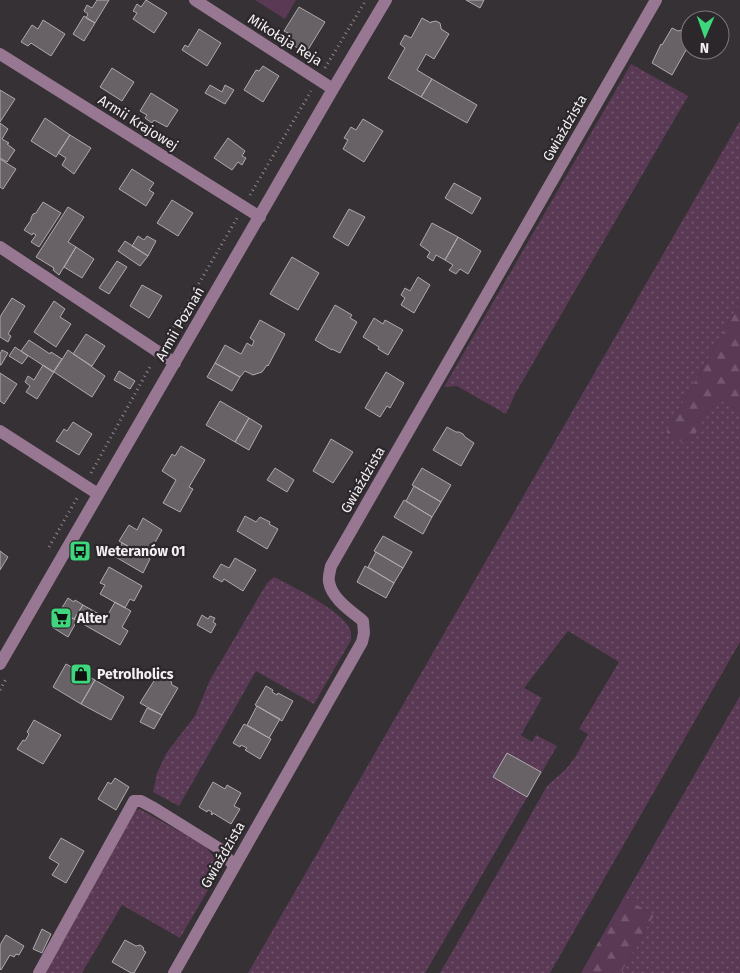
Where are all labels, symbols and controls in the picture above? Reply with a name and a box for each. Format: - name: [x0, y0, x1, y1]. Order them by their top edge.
- street label: Mikołaja Reja: [245, 10, 325, 70]
- north arrow: [680, 10, 730, 60]
- text: N: [700, 39, 710, 56]
- street label: Armii Krajowej: [95, 92, 181, 154]
- street label: Gwiaździsta: [539, 92, 591, 164]
- street label: Armii Poznań: [152, 284, 208, 364]
- street label: Gwiaździsta: [337, 444, 389, 516]
- bus stop icon: Weteranów 01: [68, 539, 92, 563]
- place label: Weteranów 01: [96, 543, 186, 560]
- supermarket icon: Alter: [49, 606, 73, 630]
- place label: Alter: [76, 610, 108, 627]
- shop icon: Petrolholics: [69, 662, 93, 686]
- place label: Petrolholics: [97, 666, 174, 683]
- street label: Gwiaździsta: [197, 819, 249, 891]

